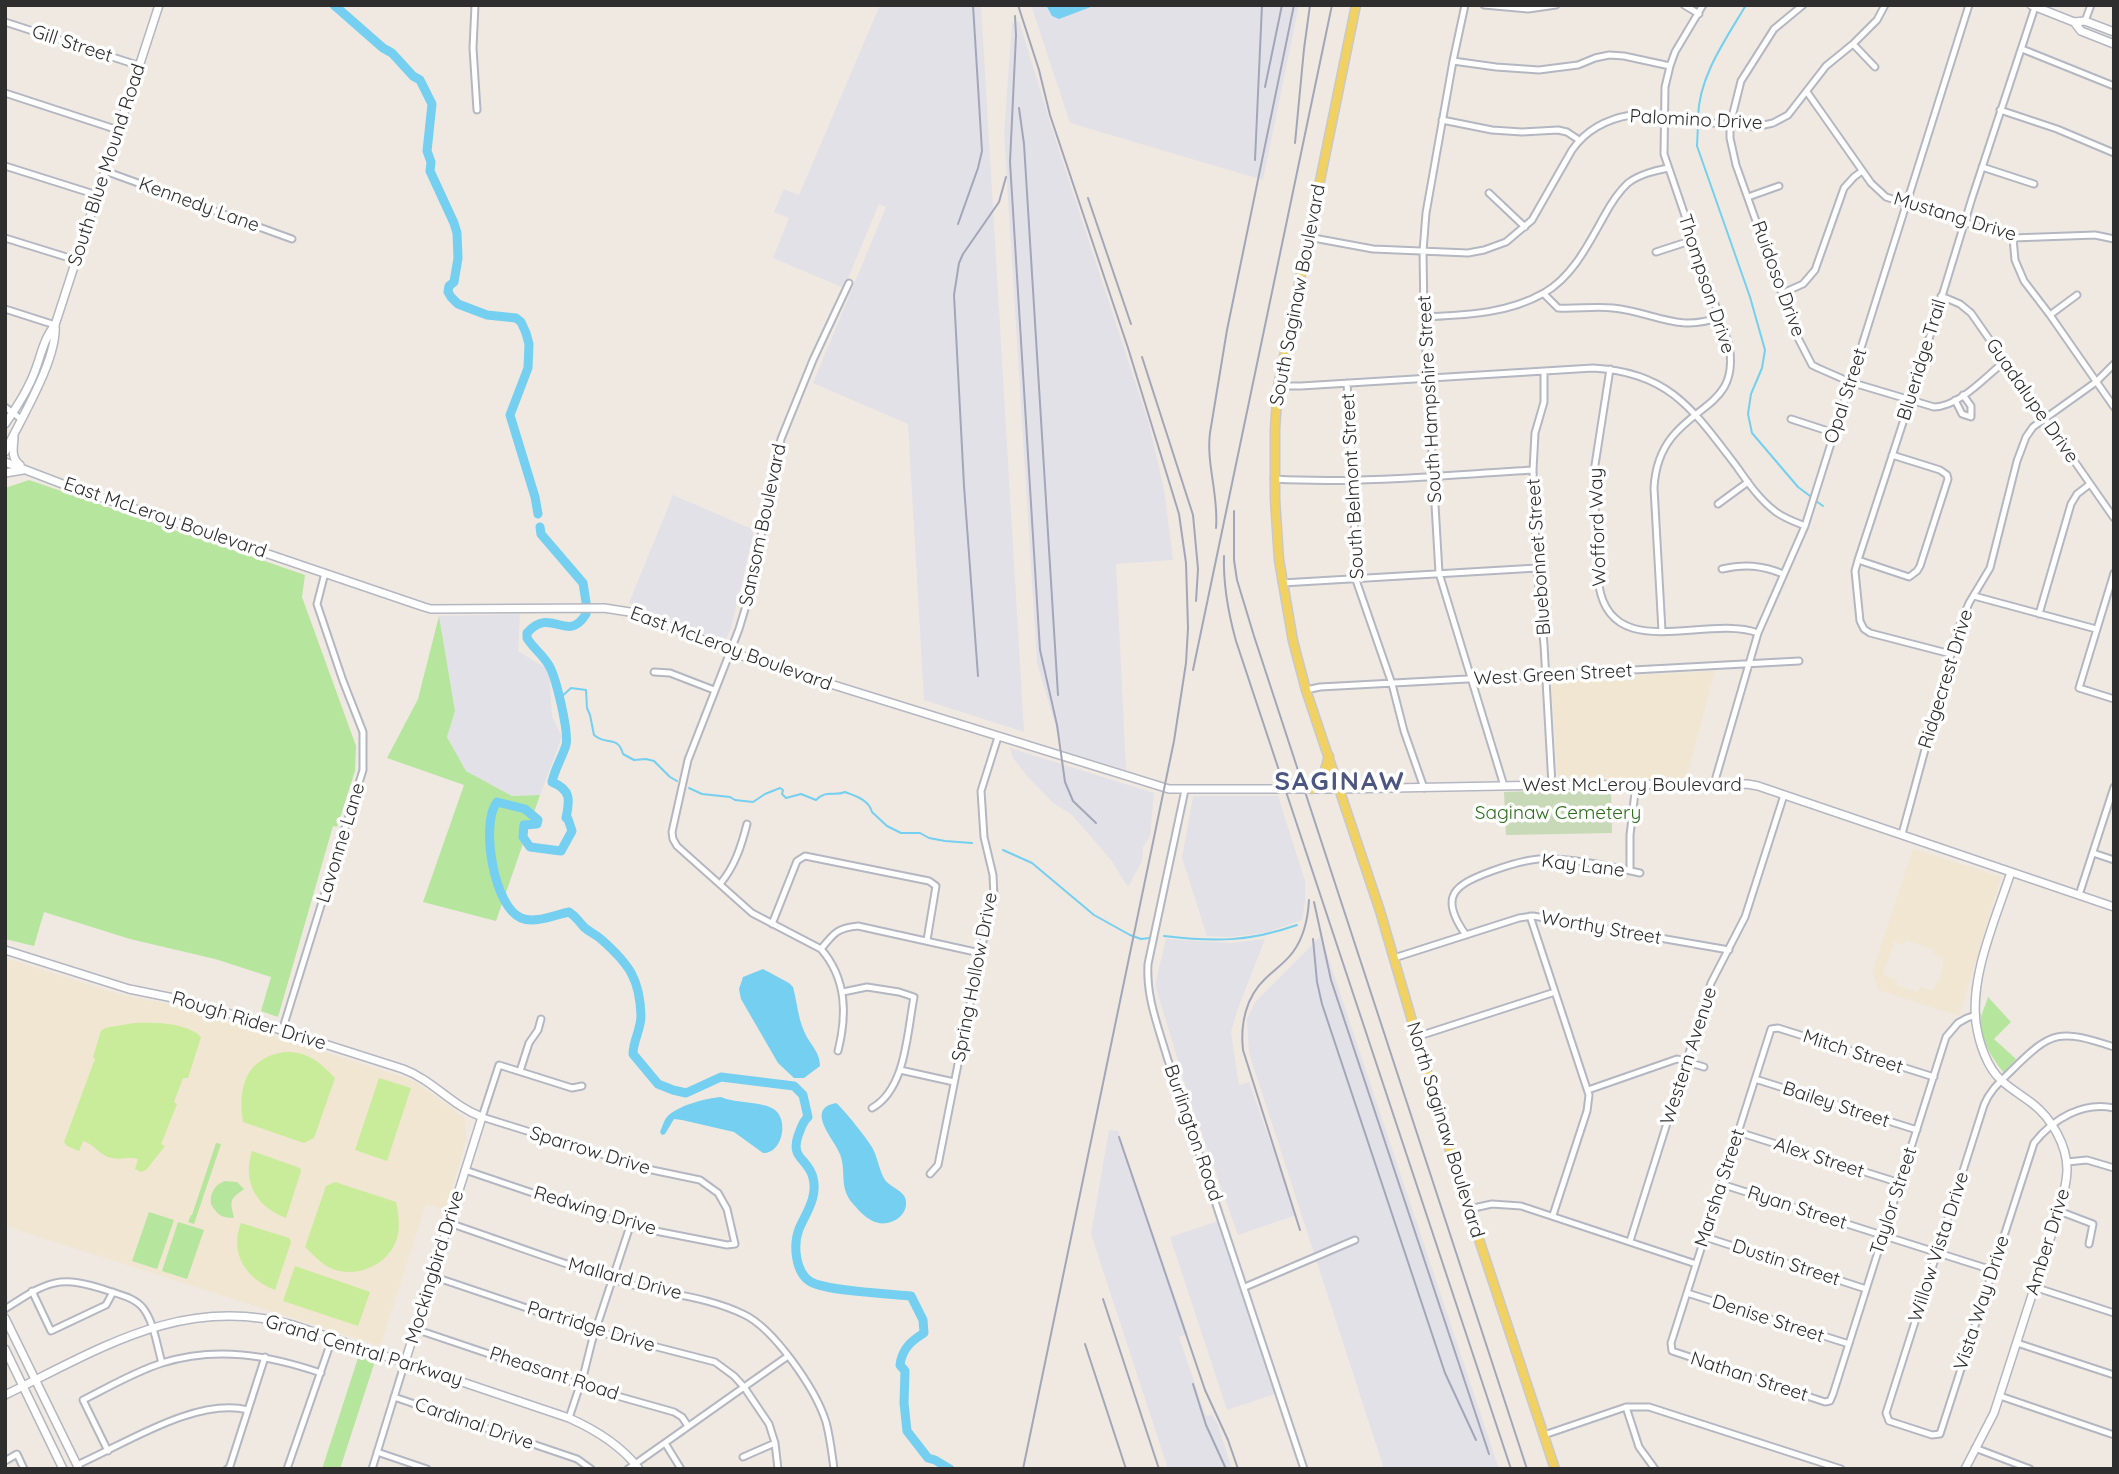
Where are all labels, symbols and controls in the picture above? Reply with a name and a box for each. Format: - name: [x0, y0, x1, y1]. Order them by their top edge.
- street label: Gill Street: [29, 20, 115, 68]
- street label: South Blue Mound Road: [63, 61, 151, 269]
- street label: Palomino Drive: [1629, 105, 1763, 135]
- street label: Kennedy Lane: [136, 173, 262, 237]
- street label: South Saginaw Boulevard: [1265, 183, 1331, 407]
- street label: Mustang Drive: [1891, 188, 2019, 246]
- street label: Thompson Drive: [1673, 212, 1739, 356]
- street label: Ruidoso Drive: [1746, 218, 1810, 340]
- street label: South Hampshire Street: [1413, 295, 1447, 503]
- street label: Blueridge Trail: [1893, 297, 1951, 423]
- street label: Guadalupe Drive: [1981, 334, 2083, 468]
- street label: Opal Street: [1820, 345, 1872, 447]
- street label: South Belmont Street: [1337, 392, 1369, 580]
- street label: Sansom Boulevard: [735, 442, 791, 608]
- street label: Wofford Way: [1585, 467, 1611, 587]
- street label: East McLeroy Boulevard: [61, 473, 269, 563]
- street label: Bluebonnet Street: [1522, 478, 1556, 636]
- street label: East McLeroy Boulevard: [627, 602, 835, 696]
- street label: Ridgecrest Drive: [1914, 607, 1978, 751]
- street label: West Green Street: [1473, 659, 1633, 691]
- district label: SAGINAW: [1275, 766, 1405, 798]
- street label: West McLeroy Boulevard: [1522, 774, 1742, 796]
- street label: Lavonne Lane: [312, 780, 370, 906]
- park label: Saginaw Cemetery: [1475, 802, 1641, 824]
- street label: Kay Lane: [1540, 850, 1626, 882]
- street label: Spring Hollow Drive: [947, 890, 1003, 1064]
- street label: Worthy Street: [1539, 906, 1663, 950]
- street label: Western Avenue: [1656, 984, 1722, 1128]
- street label: Rough Rider Drive: [169, 987, 329, 1055]
- street label: North Saginaw Boulevard: [1401, 1019, 1489, 1241]
- street label: Mitch Street: [1800, 1025, 1906, 1079]
- street label: Burlington Road: [1159, 1062, 1227, 1204]
- street label: Bailey Street: [1780, 1077, 1892, 1133]
- street label: Sparrow Drive: [527, 1122, 653, 1180]
- street label: Marsha Street: [1690, 1126, 1750, 1250]
- street label: Alex Street: [1771, 1133, 1867, 1183]
- street label: Taylor Street: [1866, 1144, 1922, 1258]
- street label: Willow Vista Drive: [1904, 1169, 1974, 1325]
- street label: Ryan Street: [1744, 1181, 1850, 1235]
- street label: Redwing Drive: [531, 1182, 659, 1240]
- street label: Amber Drive: [2021, 1186, 2075, 1298]
- street label: Mockingbird Drive: [401, 1188, 469, 1346]
- street label: Vista Way Drive: [1950, 1233, 2014, 1373]
- street label: Dustin Street: [1729, 1235, 1843, 1291]
- street label: Mallard Drive: [566, 1253, 684, 1305]
- street label: Denise Street: [1709, 1290, 1827, 1348]
- street label: Partridge Drive: [524, 1297, 658, 1357]
- street label: Grand Central Parkway: [263, 1310, 465, 1392]
- street label: Pheasant Road: [486, 1342, 622, 1406]
- street label: Nathan Street: [1687, 1347, 1811, 1407]
- street label: Cardinal Drive: [412, 1393, 536, 1455]

